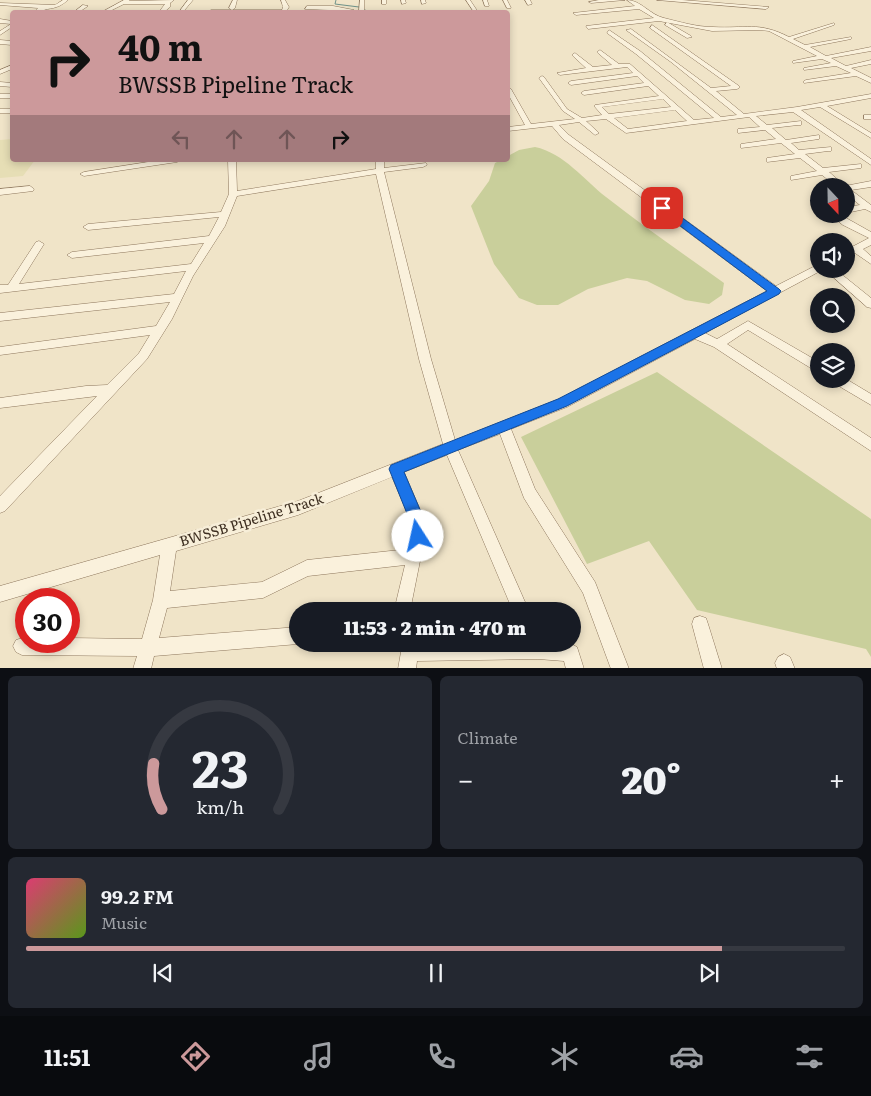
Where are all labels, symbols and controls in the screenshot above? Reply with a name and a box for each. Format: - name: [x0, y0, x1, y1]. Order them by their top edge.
- text: 40 m: [118, 20, 203, 72]
- icon: right: [35, 30, 100, 95]
- text: BWSSB Pipeline Track: [118, 67, 353, 100]
- icon: left: [167, 125, 195, 153]
- icon: ahead: [220, 125, 248, 153]
- icon: ahead: [273, 125, 301, 153]
- icon: right: [326, 125, 354, 153]
- north arrow: [810, 178, 855, 222]
- map controls: [810, 178, 855, 388]
- pin: [641, 187, 683, 229]
- icon: arrive: [648, 194, 676, 222]
- button: sound: [810, 233, 855, 278]
- button: search: [810, 288, 855, 333]
- button: layers: [810, 343, 855, 388]
- street label: BWSSB Pipeline Track: [177, 487, 326, 550]
- position arrow: [391, 509, 443, 561]
- speed limit sign: 30: [15, 588, 80, 653]
- text: 11:53 · 2 min · 470 m: [344, 613, 526, 641]
- text: Climate: [458, 725, 518, 749]
- text: 23: [191, 727, 248, 804]
- text: 20°: [621, 749, 681, 806]
- text: −: [458, 757, 474, 799]
- text: +: [829, 757, 845, 799]
- text: km/h: [196, 793, 244, 820]
- text: 99.2 FM: [101, 882, 174, 910]
- text: Music: [101, 910, 147, 934]
- icon: previous: [149, 959, 177, 987]
- icon: pause: [422, 959, 450, 987]
- icon: next: [695, 959, 723, 987]
- icon: directions: [178, 1039, 213, 1074]
- icon: music: [301, 1039, 336, 1074]
- icon: phone: [424, 1039, 459, 1074]
- icon: climate: [547, 1039, 582, 1074]
- icon: car: [669, 1039, 704, 1074]
- icon: filters: [792, 1039, 827, 1074]
- text: 11:51: [44, 1040, 90, 1073]

